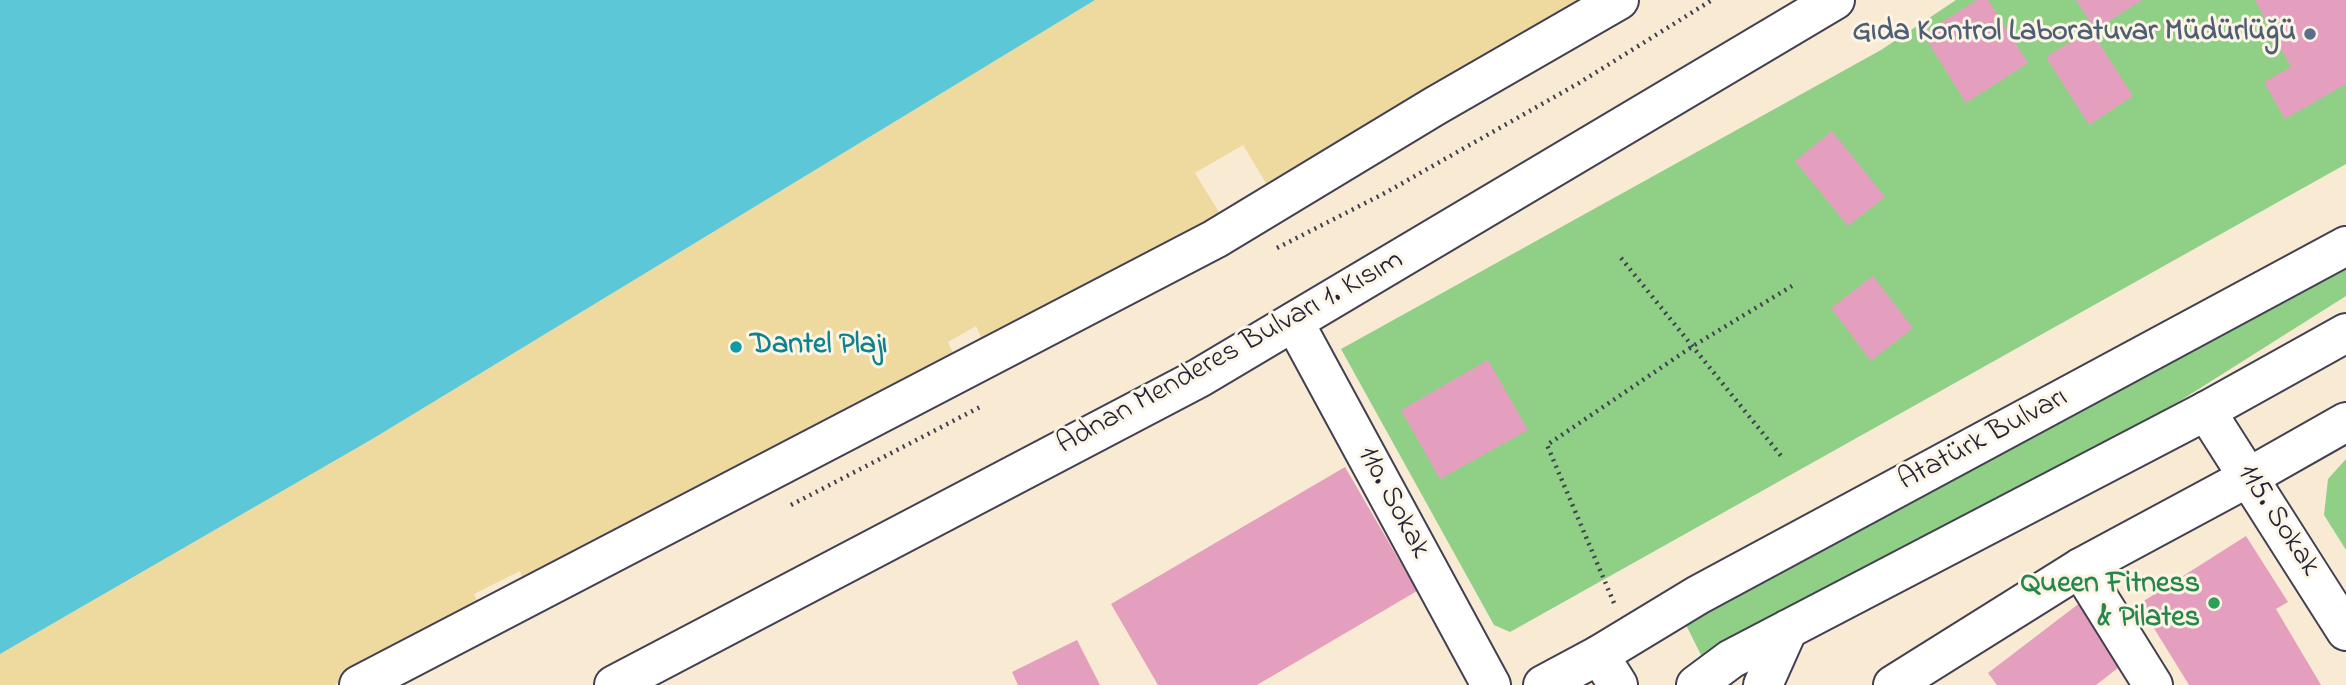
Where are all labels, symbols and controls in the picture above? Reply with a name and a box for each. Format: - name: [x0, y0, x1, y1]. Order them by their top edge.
- place label: Gıda Kontrol Laboratuvar Müdürlüğü: [1853, 16, 2296, 52]
- marker: Gıda Kontrol Laboratuvar Müdürlüğü: [2302, 26, 2318, 42]
- street label: Adnan Menderes Bulvarı 1. Kısım: [1052, 244, 1410, 464]
- place label: Dantel Plajı: [750, 329, 887, 365]
- marker: Dantel Plajı: [728, 339, 744, 355]
- street label: Atatürk Bulvarı: [1893, 381, 2075, 501]
- street label: 110. Sokak: [1347, 441, 1437, 565]
- street label: 115. Sokak: [2228, 458, 2326, 584]
- place label: Queen Fitness & Pilates: [2021, 568, 2200, 638]
- marker: Queen Fitness & Pilates: [2206, 595, 2222, 611]

